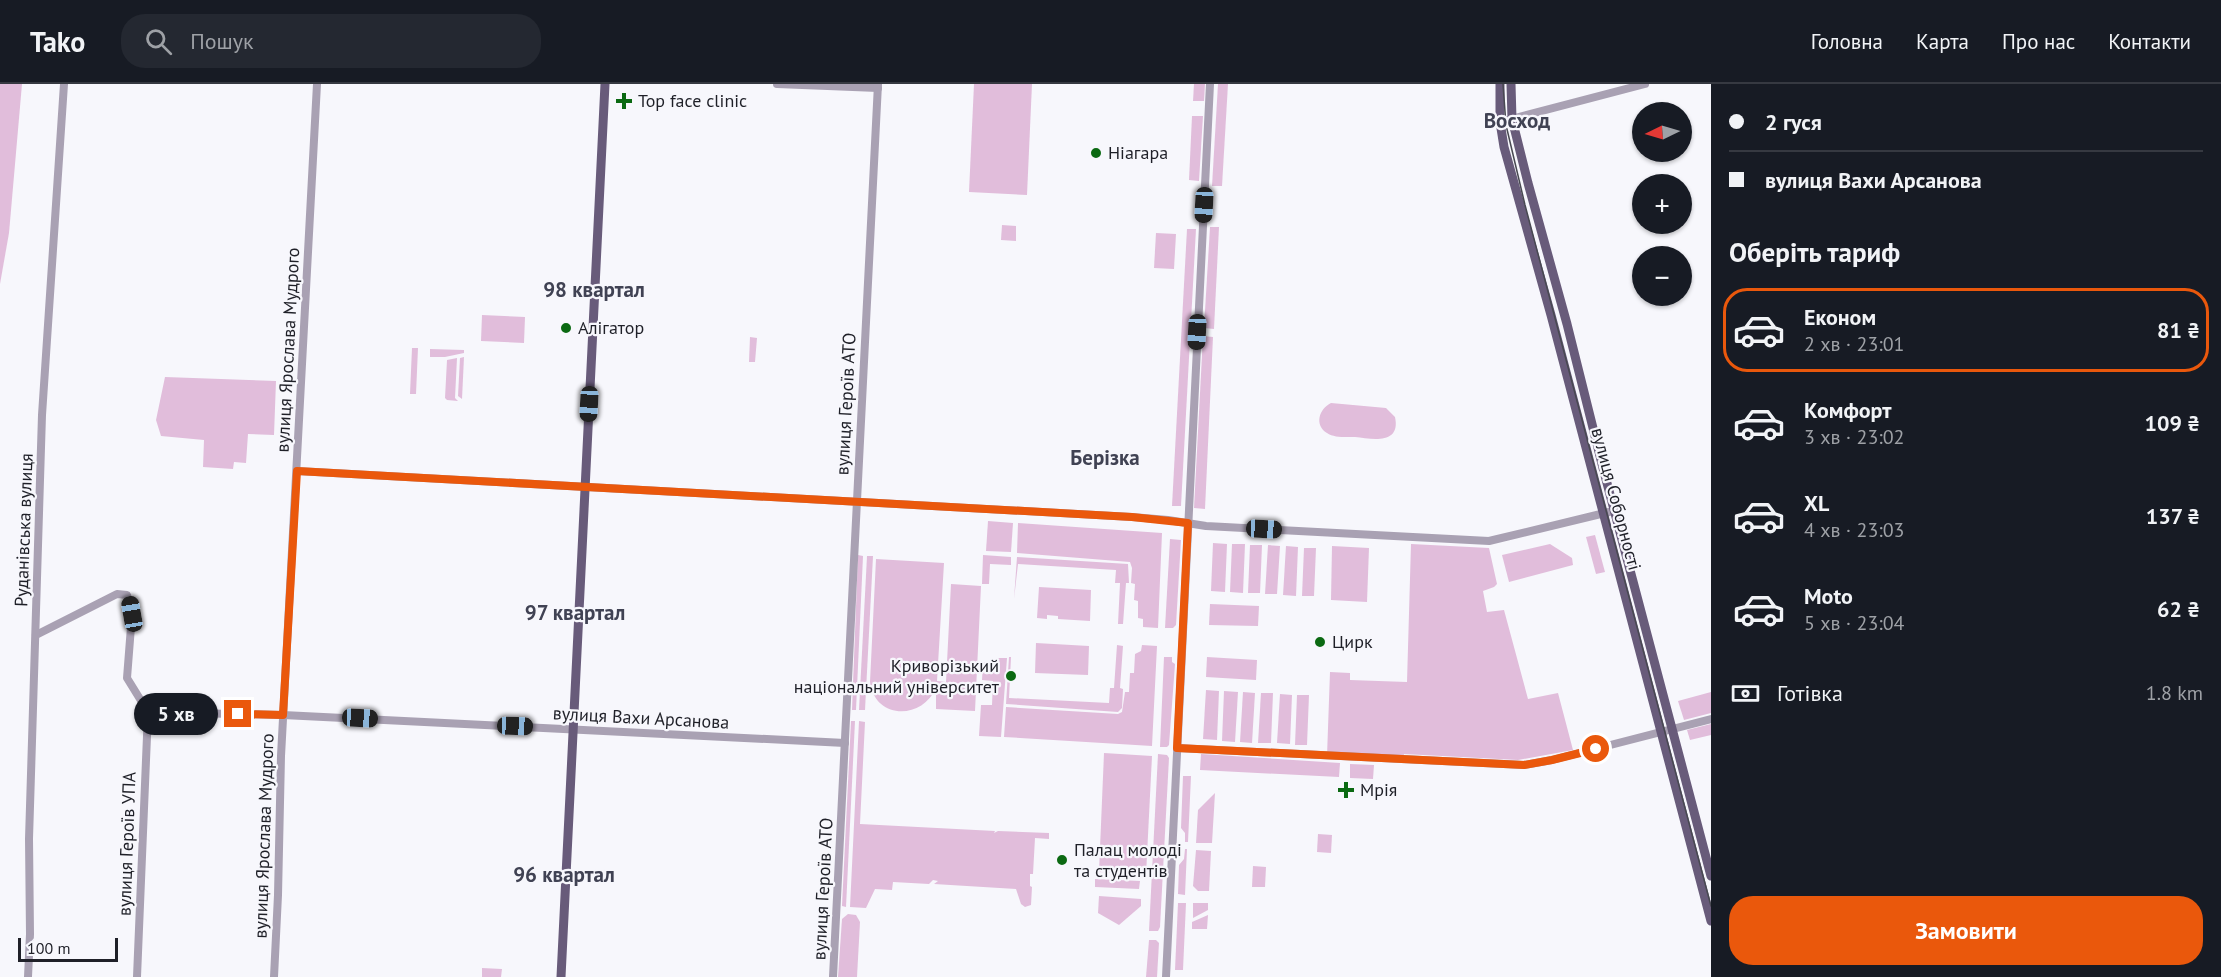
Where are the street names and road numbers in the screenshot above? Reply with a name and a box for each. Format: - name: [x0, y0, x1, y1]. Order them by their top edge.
- street label: вулиця Ярослава Мудрого: [271, 247, 304, 453]
- street label: вулиця Героїв АТО: [830, 332, 861, 476]
- street label: вулиця Соборності: [1586, 425, 1647, 573]
- street label: Руданівська вулиця: [9, 453, 38, 607]
- street label: вулиця Вахи Арсанова: [552, 701, 730, 734]
- street label: вулиця Ярослава Мудрого: [248, 733, 279, 939]
- street label: вулиця Героїв УПА: [112, 771, 141, 917]
- street label: вулиця Героїв АТО: [807, 817, 838, 961]

